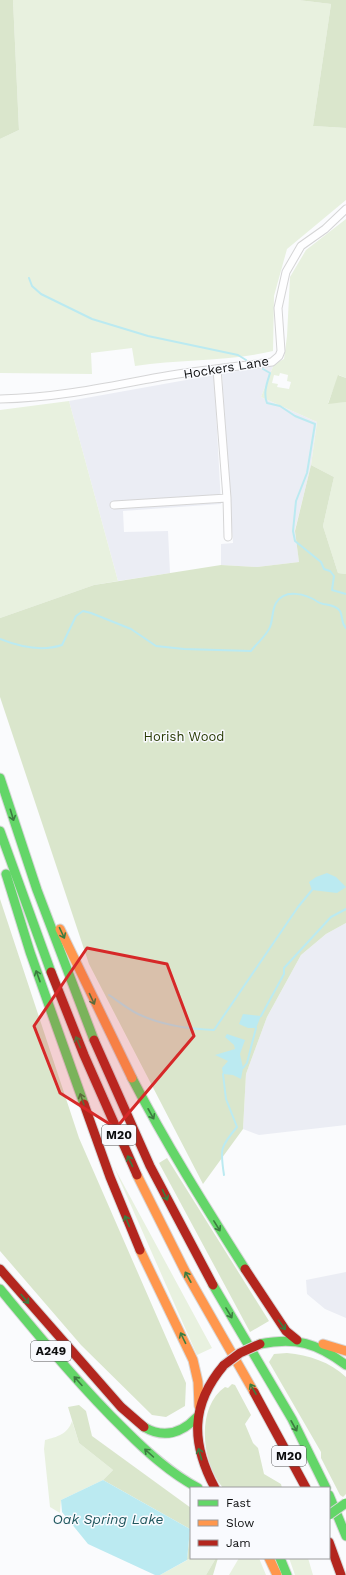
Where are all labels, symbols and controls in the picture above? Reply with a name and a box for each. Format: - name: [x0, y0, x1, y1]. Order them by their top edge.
- street label: Hockers Lane: [182, 353, 270, 382]
- park label: Horish Wood: [144, 729, 224, 744]
- one-way arrow: [9, 808, 16, 821]
- one-way arrow: [59, 927, 66, 939]
- one-way arrow: [34, 971, 42, 983]
- one-way arrow: [89, 992, 96, 1004]
- one-way arrow: [73, 1036, 81, 1048]
- one-way arrow: [78, 1093, 85, 1106]
- one-way arrow: [147, 1108, 155, 1120]
- road number: M20: [102, 1125, 136, 1145]
- one-way arrow: [126, 1155, 133, 1167]
- one-way arrow: [162, 1189, 169, 1201]
- one-way arrow: [123, 1215, 130, 1227]
- one-way arrow: [214, 1220, 222, 1232]
- one-way arrow: [184, 1271, 192, 1283]
- one-way arrow: [21, 1293, 29, 1304]
- one-way arrow: [226, 1307, 234, 1319]
- one-way arrow: [278, 1319, 286, 1330]
- one-way arrow: [179, 1333, 186, 1345]
- road number: A249: [31, 1341, 71, 1361]
- one-way arrow: [74, 1376, 83, 1387]
- one-way arrow: [249, 1384, 257, 1396]
- one-way arrow: [291, 1420, 299, 1432]
- road number: M20: [272, 1446, 306, 1466]
- one-way arrow: [144, 1448, 154, 1457]
- one-way arrow: [196, 1448, 204, 1461]
- legend: [190, 1487, 330, 1559]
- text: Fast: [226, 1496, 251, 1510]
- water label: Oak Spring Lake: [52, 1511, 164, 1527]
- text: Slow: [226, 1516, 254, 1530]
- text: Jam: [226, 1536, 251, 1550]

